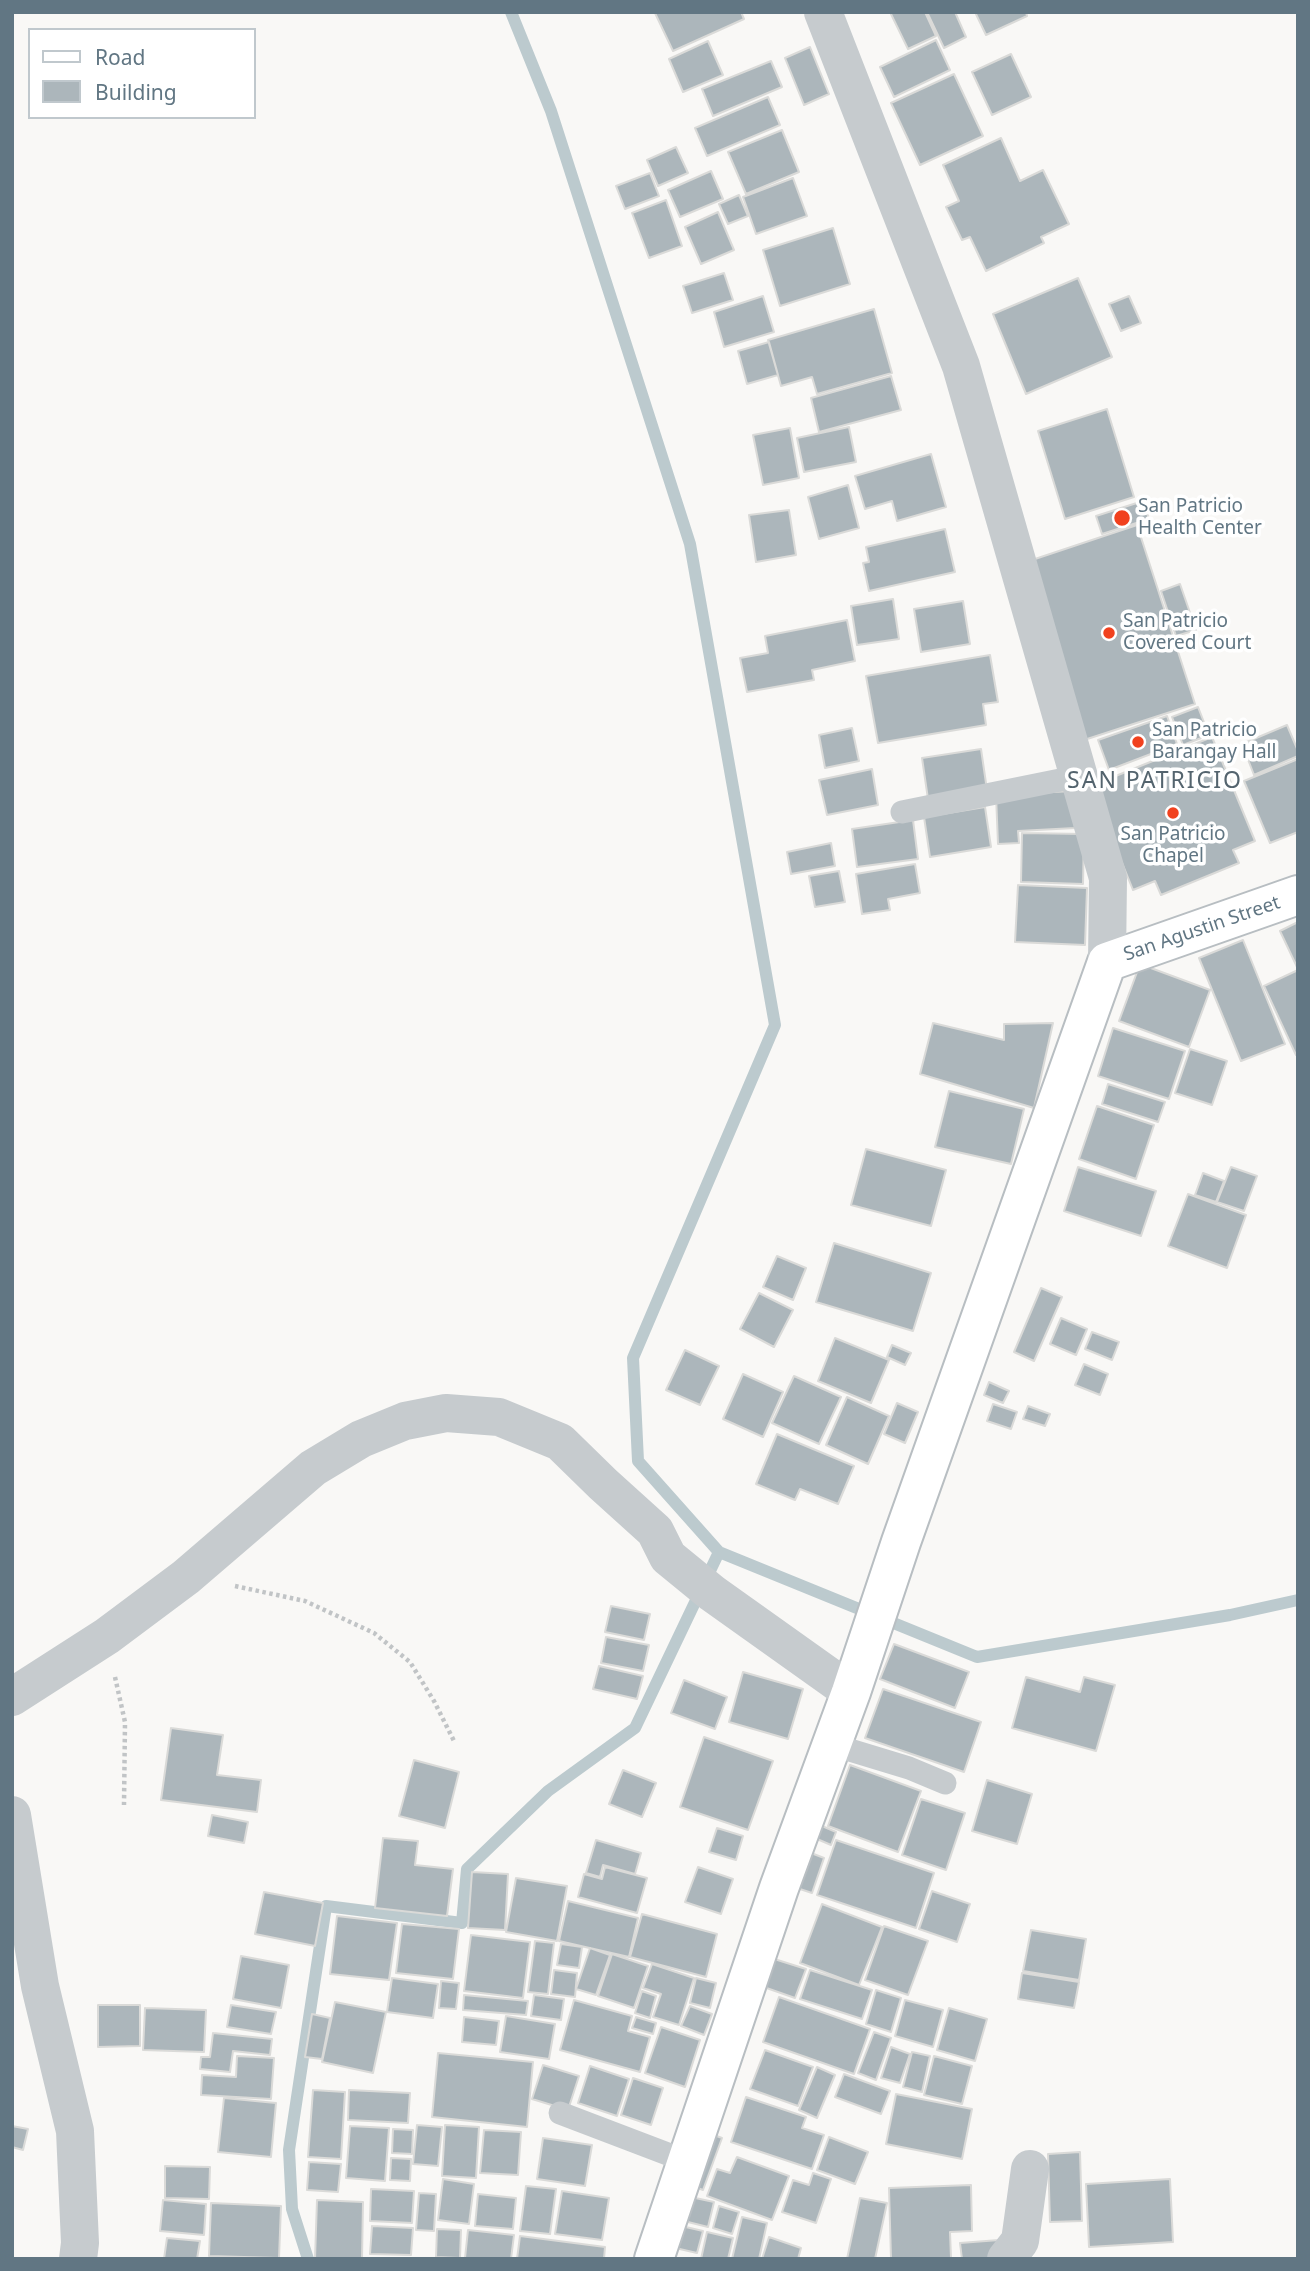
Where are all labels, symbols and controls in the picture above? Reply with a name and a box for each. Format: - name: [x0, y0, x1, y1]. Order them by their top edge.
- legend: [28, 28, 256, 119]
- text: Road: [95, 43, 145, 71]
- text: Building: [95, 78, 177, 106]
- place label: San Patricio Health Center: [1138, 496, 1262, 540]
- marker: San Patricio Health Center: [1112, 508, 1132, 528]
- place label: San Patricio Covered Court: [1123, 611, 1251, 655]
- marker: San Patricio Covered Court: [1101, 625, 1117, 641]
- place label: San Patricio Barangay Hall: [1152, 720, 1276, 764]
- marker: San Patricio Barangay Hall: [1130, 734, 1146, 750]
- district label: SAN PATRICIO: [1069, 767, 1241, 795]
- marker: San Patricio Chapel: [1165, 805, 1181, 821]
- place label: San Patricio Chapel: [1120, 824, 1226, 868]
- street label: San Agustin Street: [1121, 892, 1283, 966]

